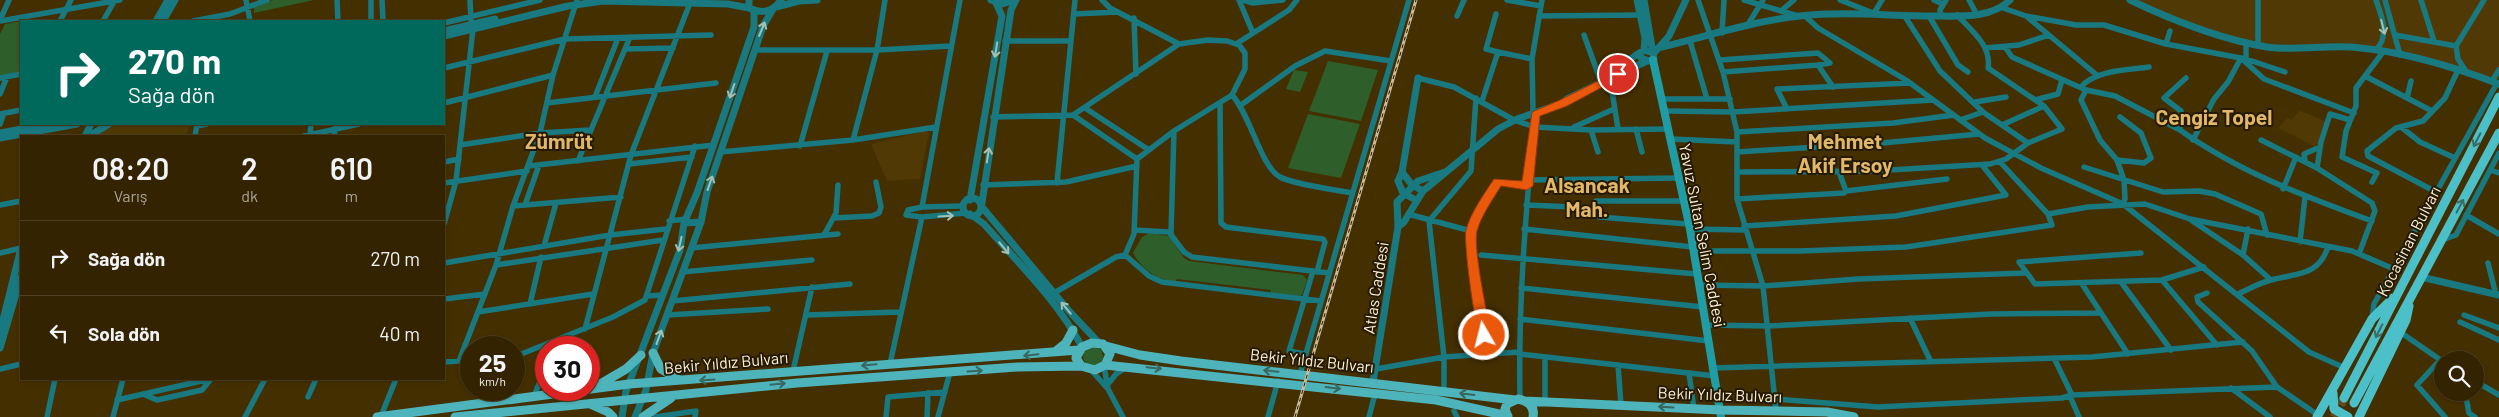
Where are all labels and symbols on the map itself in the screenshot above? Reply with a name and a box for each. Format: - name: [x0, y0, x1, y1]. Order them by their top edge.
- one-way arrow: [2379, 18, 2389, 34]
- one-way arrow: [758, 22, 768, 37]
- one-way arrow: [991, 41, 1001, 57]
- pin: [1597, 53, 1639, 95]
- one-way arrow: [727, 82, 736, 98]
- district label: Cengiz Topel: [2156, 104, 2272, 129]
- district label: Zümrüt: [525, 128, 593, 153]
- district label: Mehmet Akif Ersoy: [1798, 128, 1893, 177]
- one-way arrow: [2472, 132, 2481, 147]
- street label: Yavuz Sultan Selim Caddesi: [1676, 142, 1730, 328]
- one-way arrow: [983, 147, 993, 163]
- district label: Alsancak Mah.: [1544, 172, 1630, 221]
- one-way arrow: [706, 176, 715, 191]
- street label: Kocasinan Bulvarı: [2372, 183, 2444, 299]
- one-way arrow: [2455, 200, 2465, 214]
- one-way arrow: [938, 211, 954, 220]
- one-way arrow: [675, 236, 684, 252]
- street label: Atlas Caddesi: [1358, 241, 1392, 335]
- one-way arrow: [998, 242, 1009, 255]
- one-way arrow: [1060, 301, 1072, 314]
- position arrow: [1457, 308, 1509, 360]
- one-way arrow: [2374, 323, 2383, 338]
- one-way arrow: [655, 330, 664, 345]
- speed limit sign: 30: [535, 336, 600, 401]
- street label: Bekir Yıldız Bulvarı: [1249, 344, 1375, 376]
- street label: Bekir Yıldız Bulvarı: [663, 347, 789, 377]
- one-way arrow: [1023, 350, 1039, 360]
- one-way arrow: [861, 361, 877, 370]
- one-way arrow: [1146, 363, 1162, 373]
- one-way arrow: [966, 366, 982, 375]
- one-way arrow: [1263, 366, 1279, 376]
- one-way arrow: [699, 375, 715, 385]
- one-way arrow: [769, 379, 785, 389]
- street label: Bekir Yıldız Bulvarı: [1657, 382, 1783, 406]
- one-way arrow: [1324, 383, 1340, 393]
- one-way arrow: [1459, 389, 1475, 399]
- one-way arrow: [1658, 403, 1674, 412]

